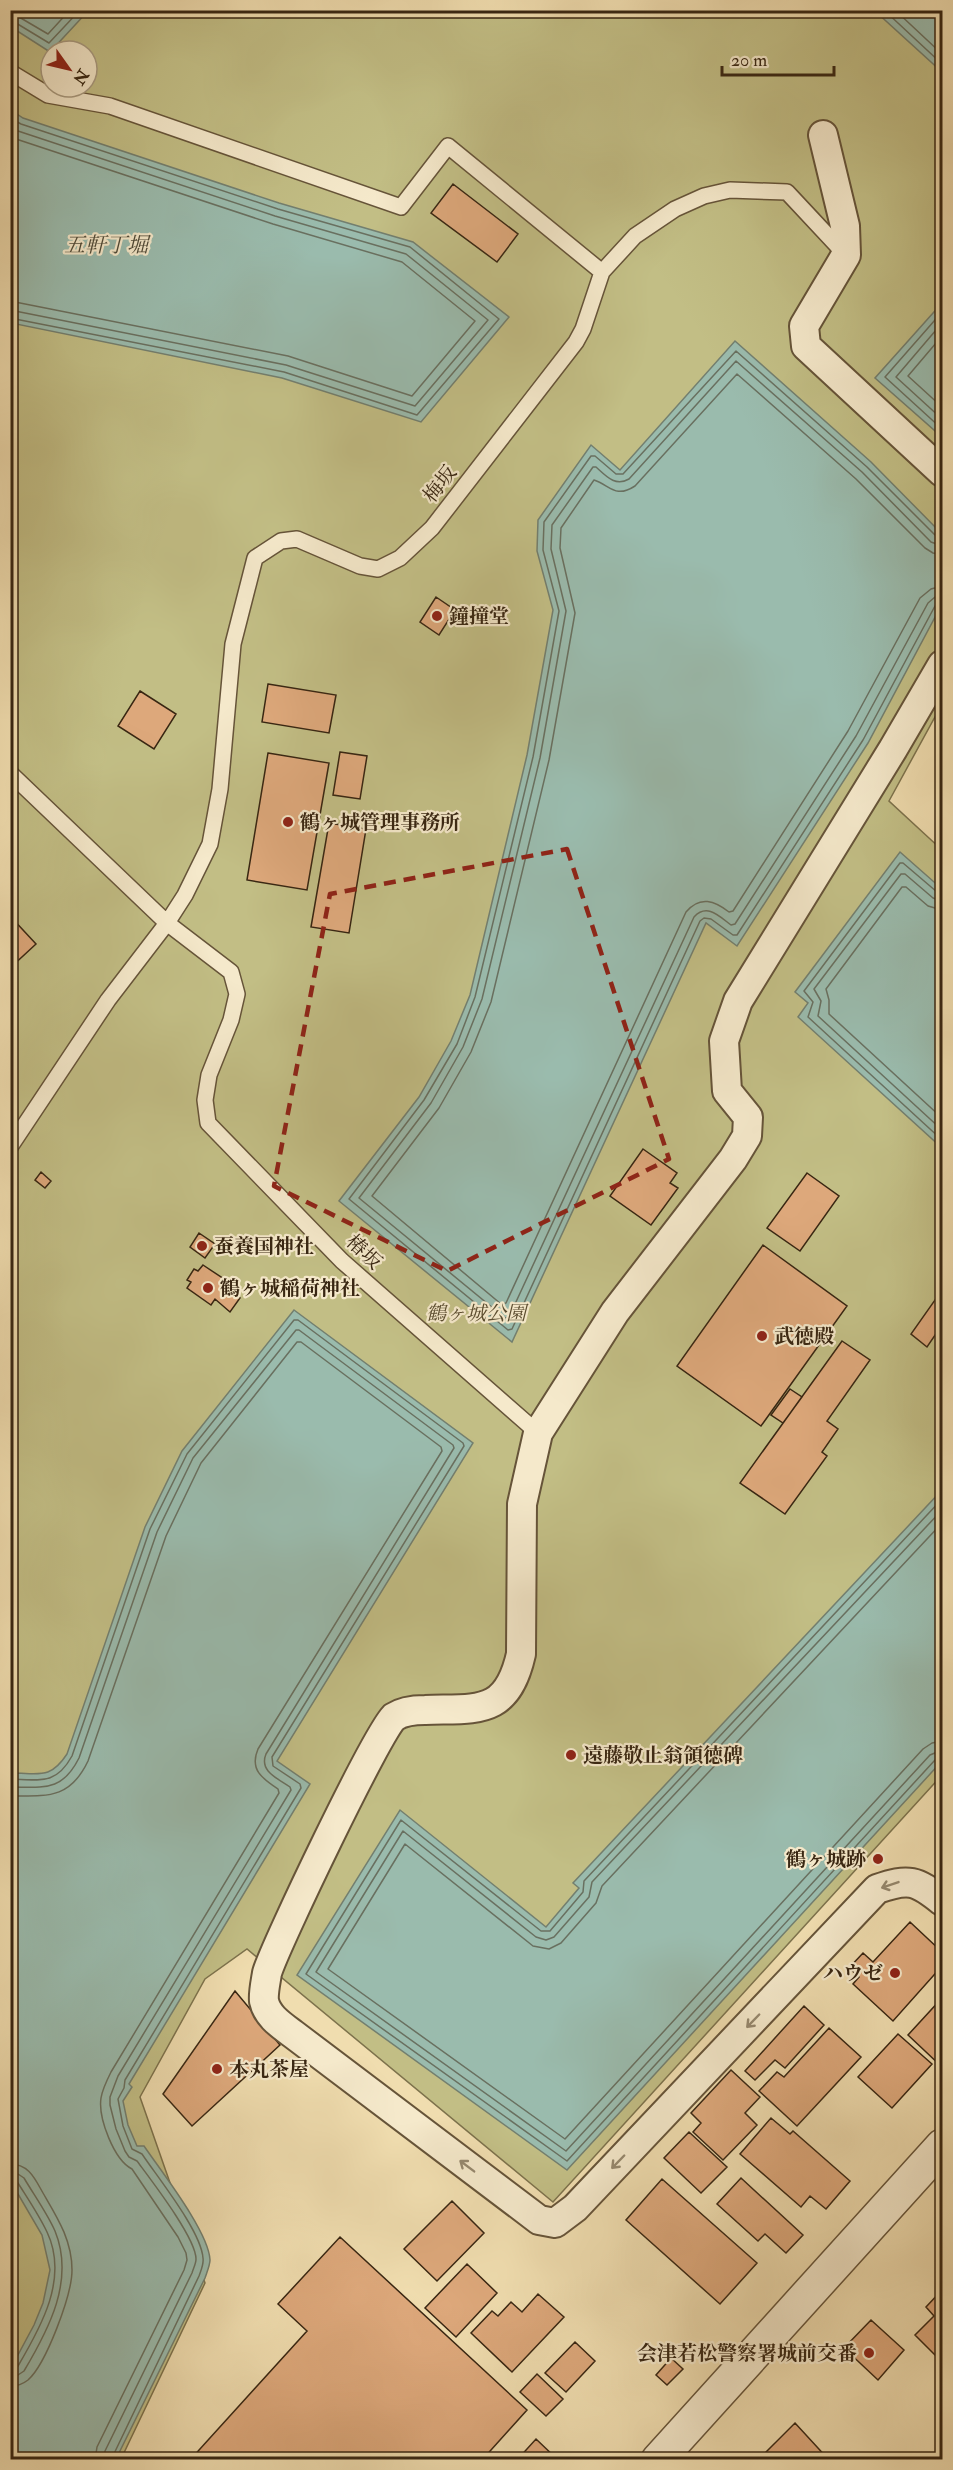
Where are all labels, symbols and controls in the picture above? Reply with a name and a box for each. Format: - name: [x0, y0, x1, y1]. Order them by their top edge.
- north arrow: [39, 39, 99, 99]
- scale bar: [722, 39, 834, 77]
- text: 20 m: [731, 49, 767, 72]
- text: N: [68, 64, 93, 89]
- water label: 五軒丁堀: [64, 232, 151, 259]
- street label: 梅坂: [418, 461, 462, 507]
- place label: 鐘撞堂: [449, 604, 509, 629]
- marker: 鐘撞堂: [430, 609, 444, 623]
- place label: 鶴ヶ城管理事務所: [300, 810, 460, 835]
- marker: 鶴ヶ城管理事務所: [281, 815, 295, 829]
- street label: 椿坂: [341, 1229, 387, 1275]
- place label: 蚕養国神社: [214, 1234, 314, 1259]
- marker: 蚕養国神社: [195, 1239, 209, 1253]
- place label: 鶴ヶ城稲荷神社: [220, 1276, 360, 1301]
- marker: 鶴ヶ城稲荷神社: [201, 1281, 215, 1295]
- park label: 鶴ヶ城公園: [426, 1301, 529, 1326]
- place label: 武徳殿: [774, 1324, 834, 1349]
- marker: 武徳殿: [755, 1329, 769, 1343]
- place label: 遠藤敬止翁領徳碑: [583, 1743, 743, 1768]
- marker: 遠藤敬止翁領徳碑: [564, 1748, 578, 1762]
- place label: 鶴ヶ城跡: [786, 1847, 866, 1872]
- marker: 鶴ヶ城跡: [871, 1852, 885, 1866]
- one-way arrow: [881, 1880, 900, 1891]
- place label: ハウゼ: [823, 1961, 883, 1986]
- marker: ハウゼ: [888, 1966, 902, 1980]
- one-way arrow: [746, 2013, 760, 2028]
- place label: 本丸茶屋: [229, 2057, 309, 2082]
- marker: 本丸茶屋: [210, 2062, 224, 2076]
- one-way arrow: [611, 2155, 626, 2170]
- one-way arrow: [460, 2160, 476, 2173]
- place label: 会津若松警察署城前交番: [637, 2341, 857, 2366]
- marker: 会津若松警察署城前交番: [862, 2346, 876, 2360]

